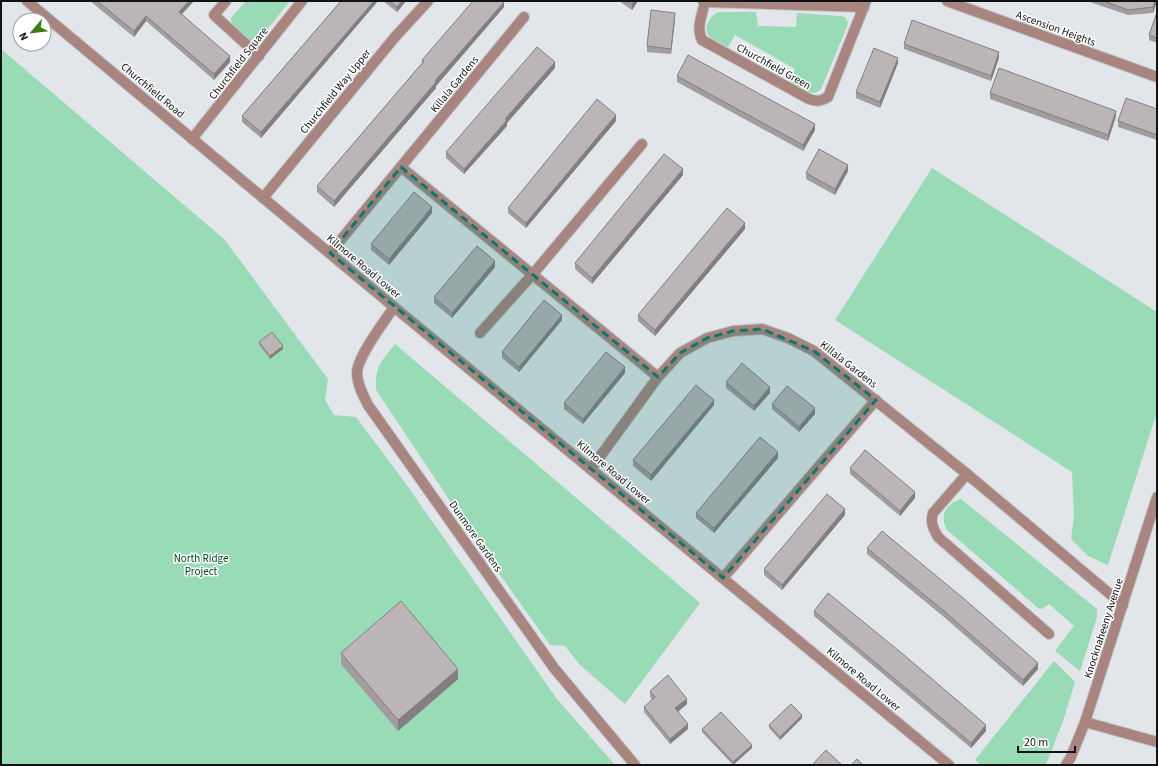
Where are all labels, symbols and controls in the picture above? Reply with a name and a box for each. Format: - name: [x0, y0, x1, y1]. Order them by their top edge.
- street label: Ascension Heights: [1014, 7, 1098, 50]
- north arrow: [12, 12, 52, 52]
- street label: Churchfield Square: [205, 24, 272, 103]
- text: N: [15, 30, 32, 43]
- street label: Churchfield Green: [734, 40, 814, 93]
- street label: Churchfield Way Upper: [296, 46, 374, 137]
- street label: Killala Gardens: [427, 52, 482, 116]
- street label: Churchfield Road: [118, 59, 188, 122]
- street label: Kilmore Road Lower: [323, 231, 404, 302]
- street label: Killala Gardens: [817, 337, 881, 392]
- street label: Kilmore Road Lower: [573, 437, 654, 508]
- street label: Dunmore Gardens: [446, 498, 506, 575]
- park label: North Ridge Project: [174, 551, 229, 579]
- street label: Knocknaheeny Avenue: [1080, 576, 1127, 680]
- street label: Kilmore Road Lower: [823, 644, 904, 715]
- scale bar: [1018, 728, 1075, 754]
- text: 20 m: [1024, 734, 1048, 751]

